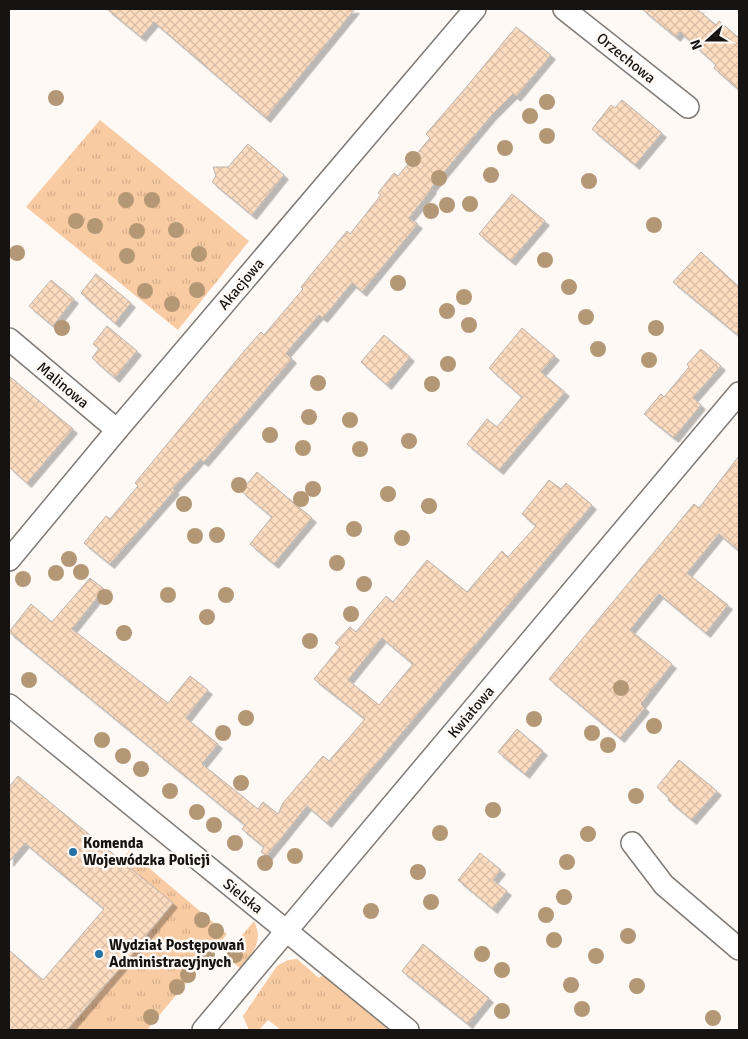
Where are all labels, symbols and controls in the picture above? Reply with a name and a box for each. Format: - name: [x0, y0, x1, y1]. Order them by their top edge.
- north arrow: [683, 15, 733, 65]
- street label: Orzechowa: [593, 29, 659, 87]
- text: N: [687, 37, 706, 52]
- street label: Akacjowa: [214, 255, 268, 313]
- street label: Malinowa: [33, 358, 93, 412]
- street label: Kwiatowa: [444, 682, 498, 742]
- place label: Komenda Wojewódzka Policji: [83, 834, 210, 869]
- marker: Komenda Wojewódzka Policji: [67, 846, 79, 858]
- street label: Sielska: [219, 875, 267, 917]
- place label: Wydział Postępowań Administracyjnych: [109, 936, 244, 971]
- marker: Wydział Postępowań Administracyjnych: [93, 948, 105, 960]

